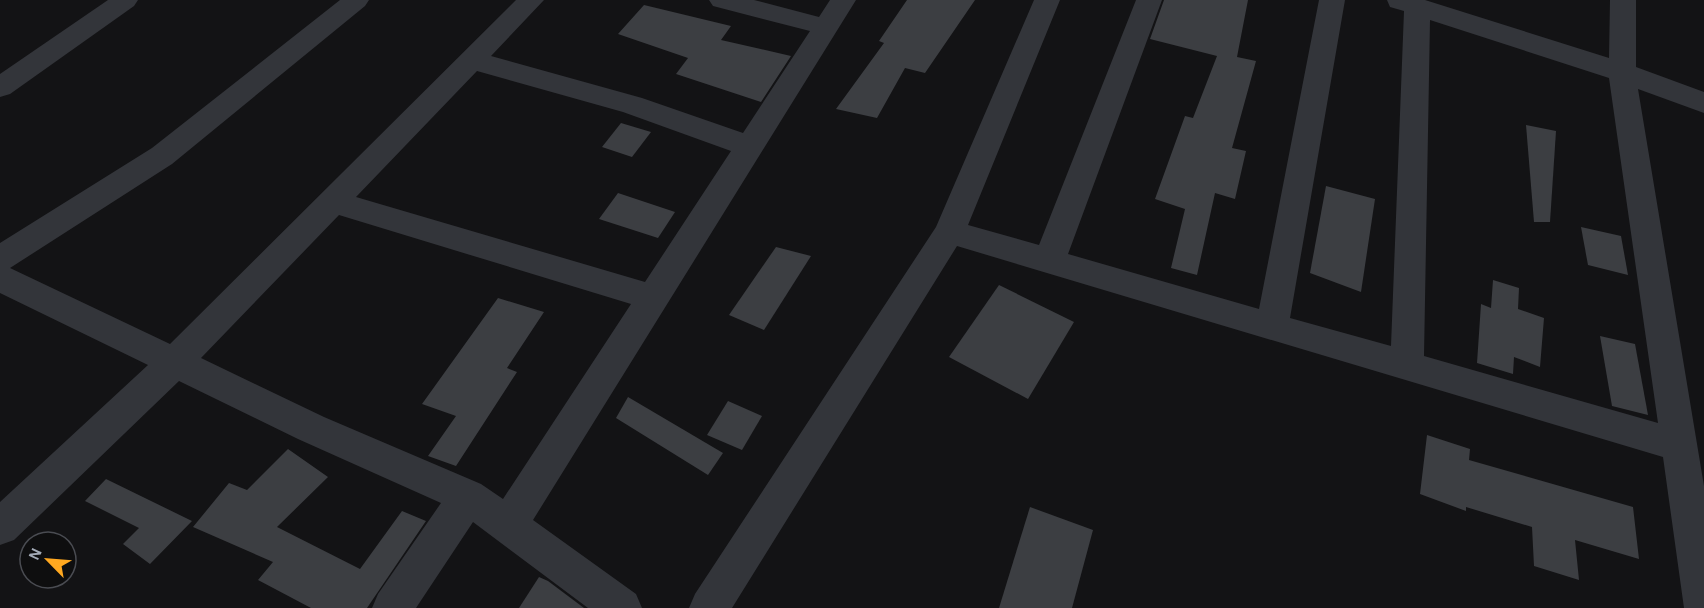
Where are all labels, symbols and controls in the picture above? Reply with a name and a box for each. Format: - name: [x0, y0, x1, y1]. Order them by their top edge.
- north arrow: [18, 530, 78, 590]
- text: N: [26, 546, 45, 563]

